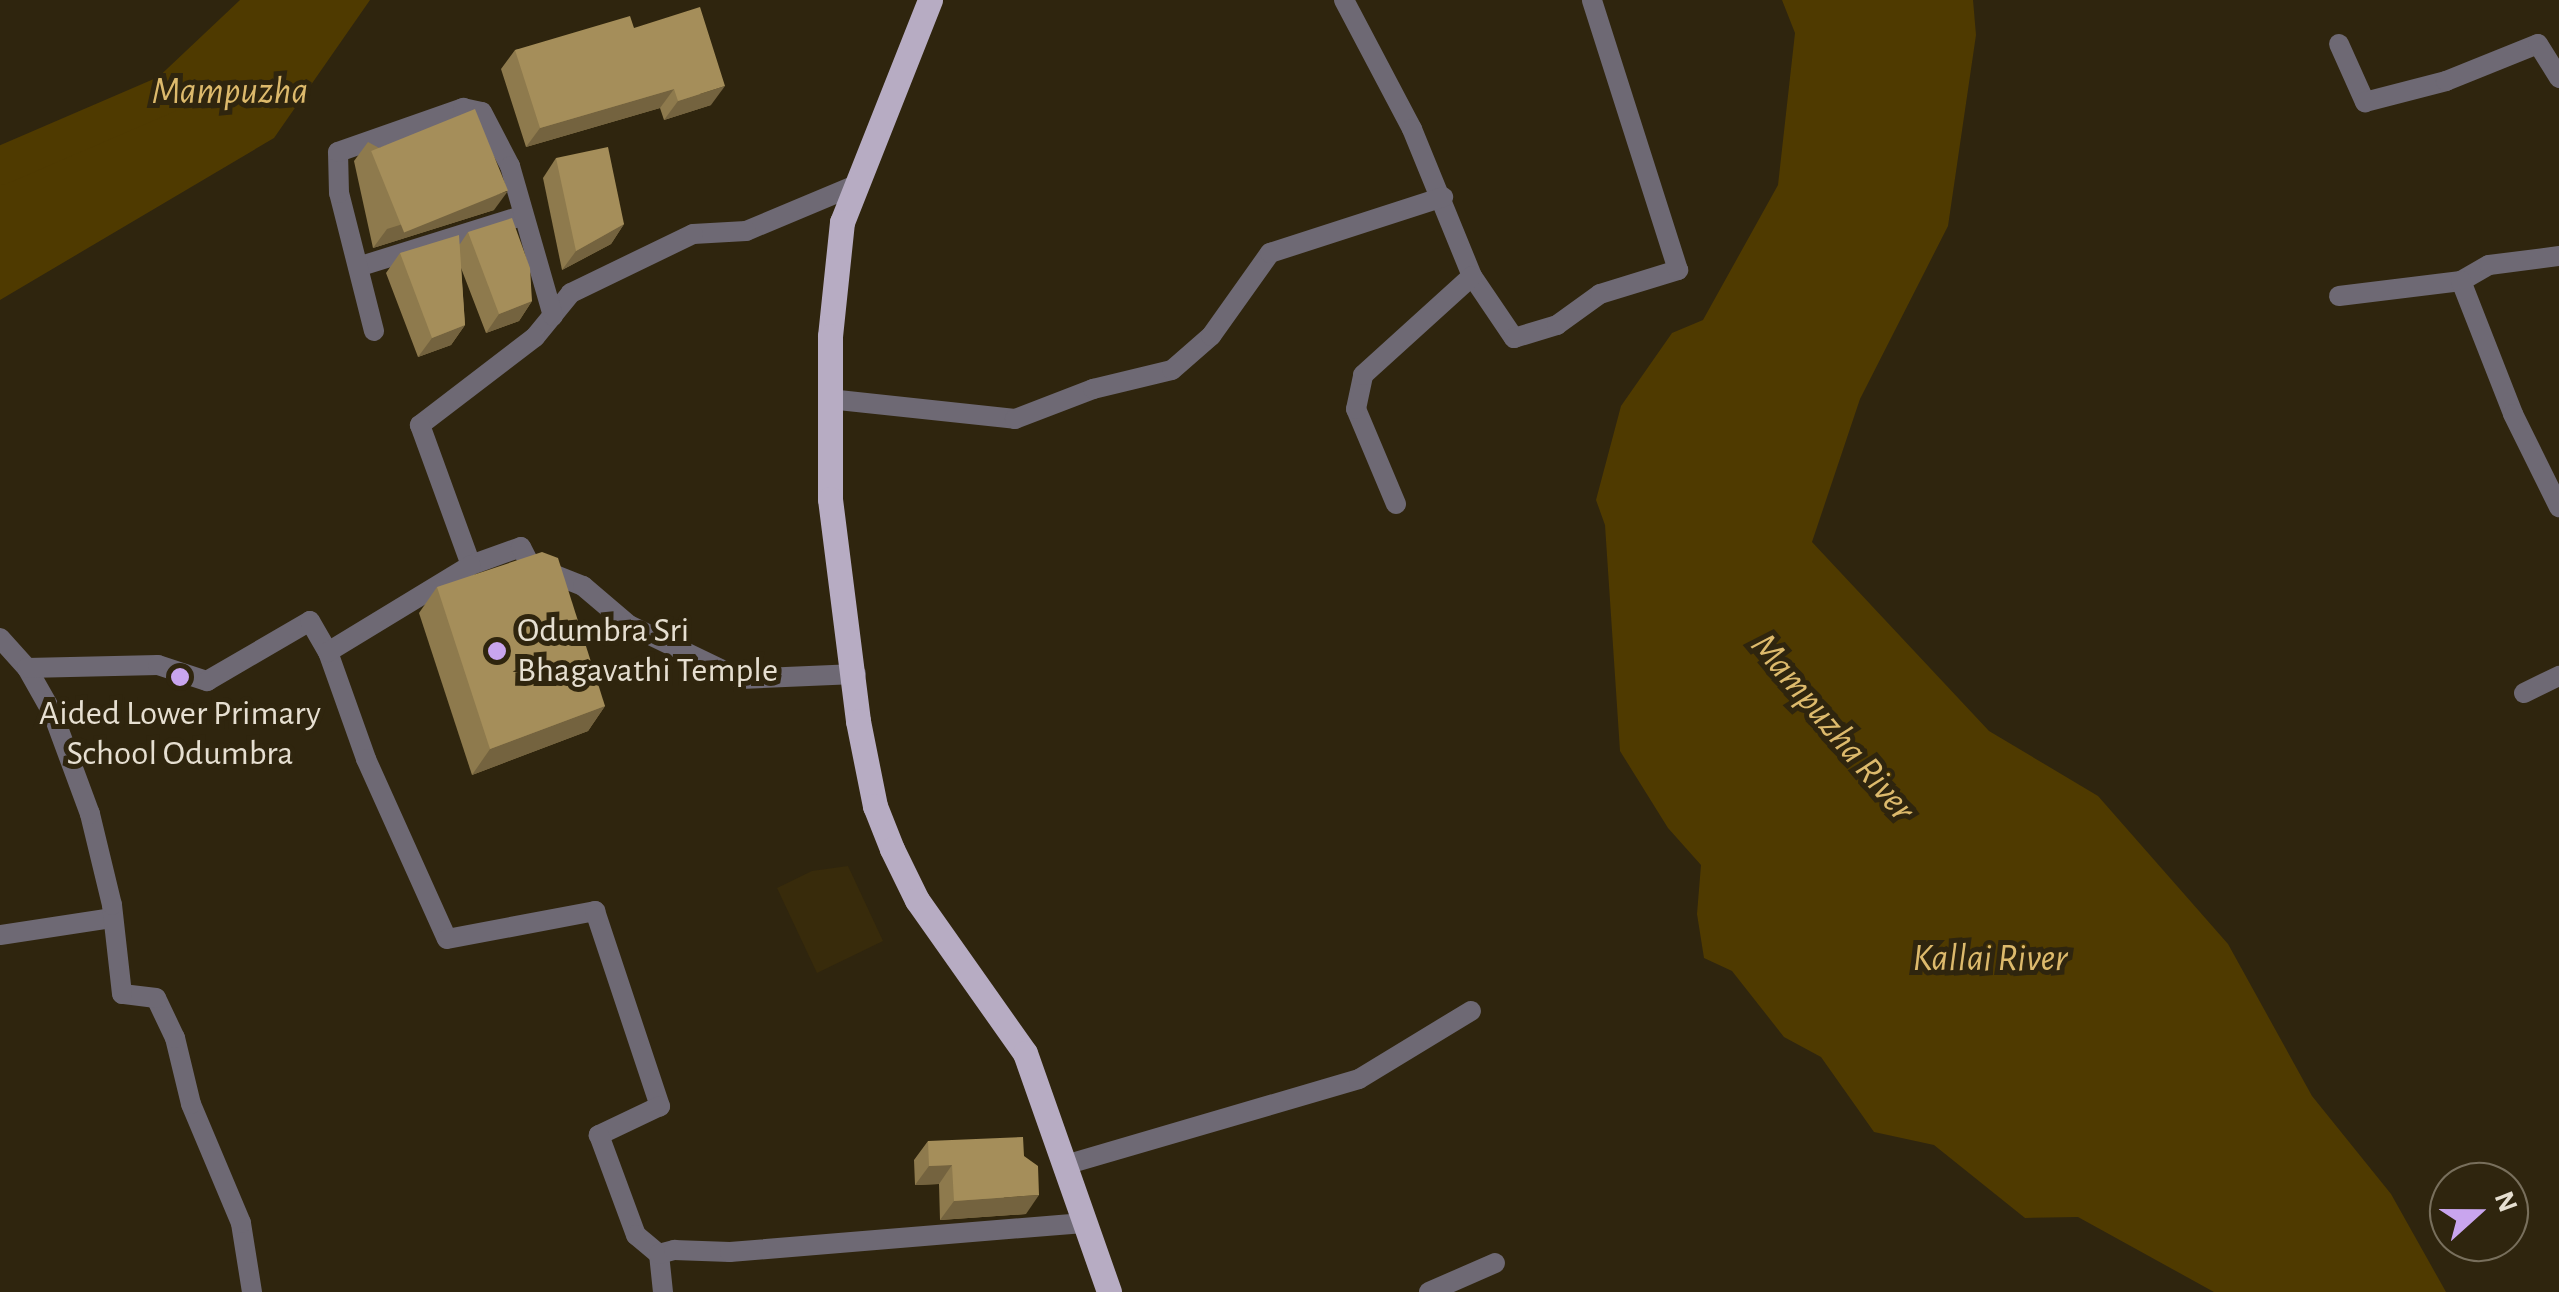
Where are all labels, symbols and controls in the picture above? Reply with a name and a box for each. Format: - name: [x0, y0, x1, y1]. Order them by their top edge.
- water label: Mampuzha: [152, 70, 308, 116]
- place label: Odumbra Sri Bhagavathi Temple: [517, 610, 778, 692]
- water label: Mampuzha River: [1740, 625, 1924, 831]
- marker: Odumbra Sri Bhagavathi Temple: [486, 640, 508, 662]
- marker: Aided Lower Primary School Odumbra: [169, 666, 191, 688]
- place label: Aided Lower Primary School Odumbra: [39, 693, 321, 775]
- water label: Kallai River: [1913, 937, 2067, 983]
- north arrow: [2429, 1162, 2529, 1262]
- text: N: [2489, 1188, 2522, 1216]

